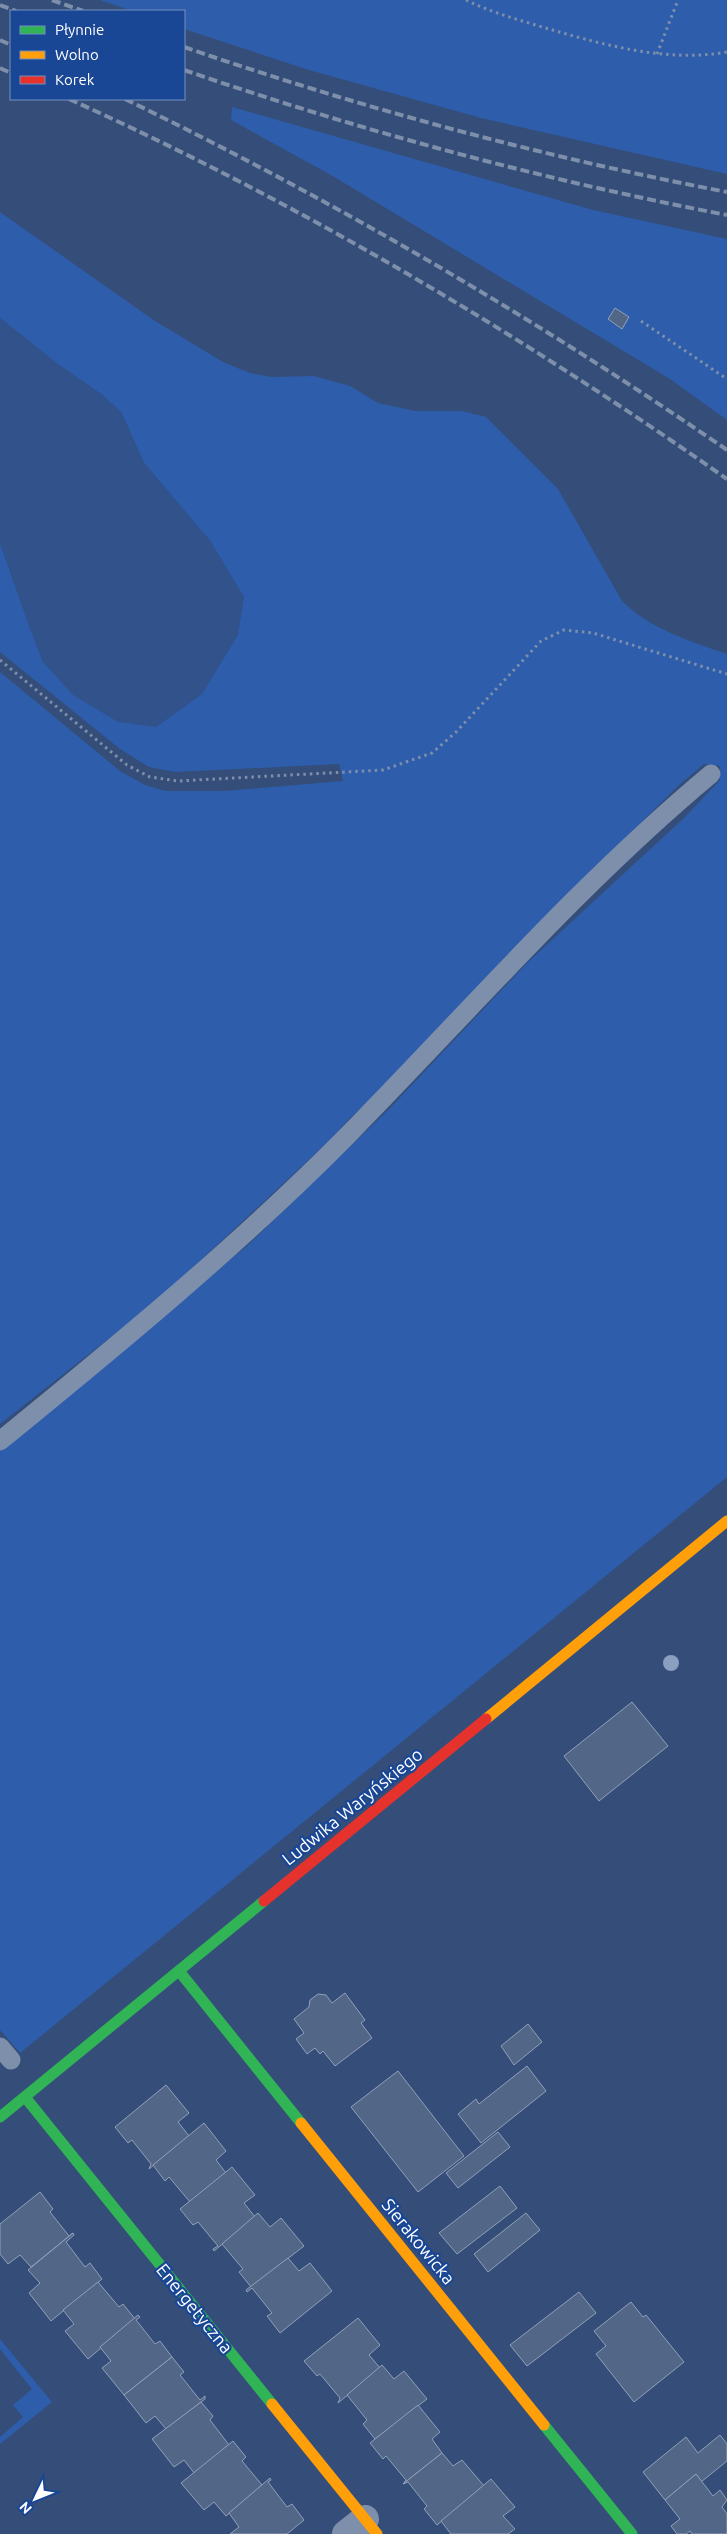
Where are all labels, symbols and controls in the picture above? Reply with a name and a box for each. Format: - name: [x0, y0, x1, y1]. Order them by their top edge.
- legend: [10, 10, 185, 100]
- text: Płynnie: [55, 21, 104, 38]
- text: Wolno: [55, 46, 99, 63]
- text: Korek: [55, 71, 95, 88]
- street label: Ludwika Waryńskiego: [278, 1743, 426, 1869]
- street label: Sierakowicka: [378, 2194, 460, 2288]
- street label: Energetyczna: [153, 2259, 237, 2357]
- north arrow: [10, 2474, 60, 2524]
- text: N: [16, 2499, 35, 2517]

